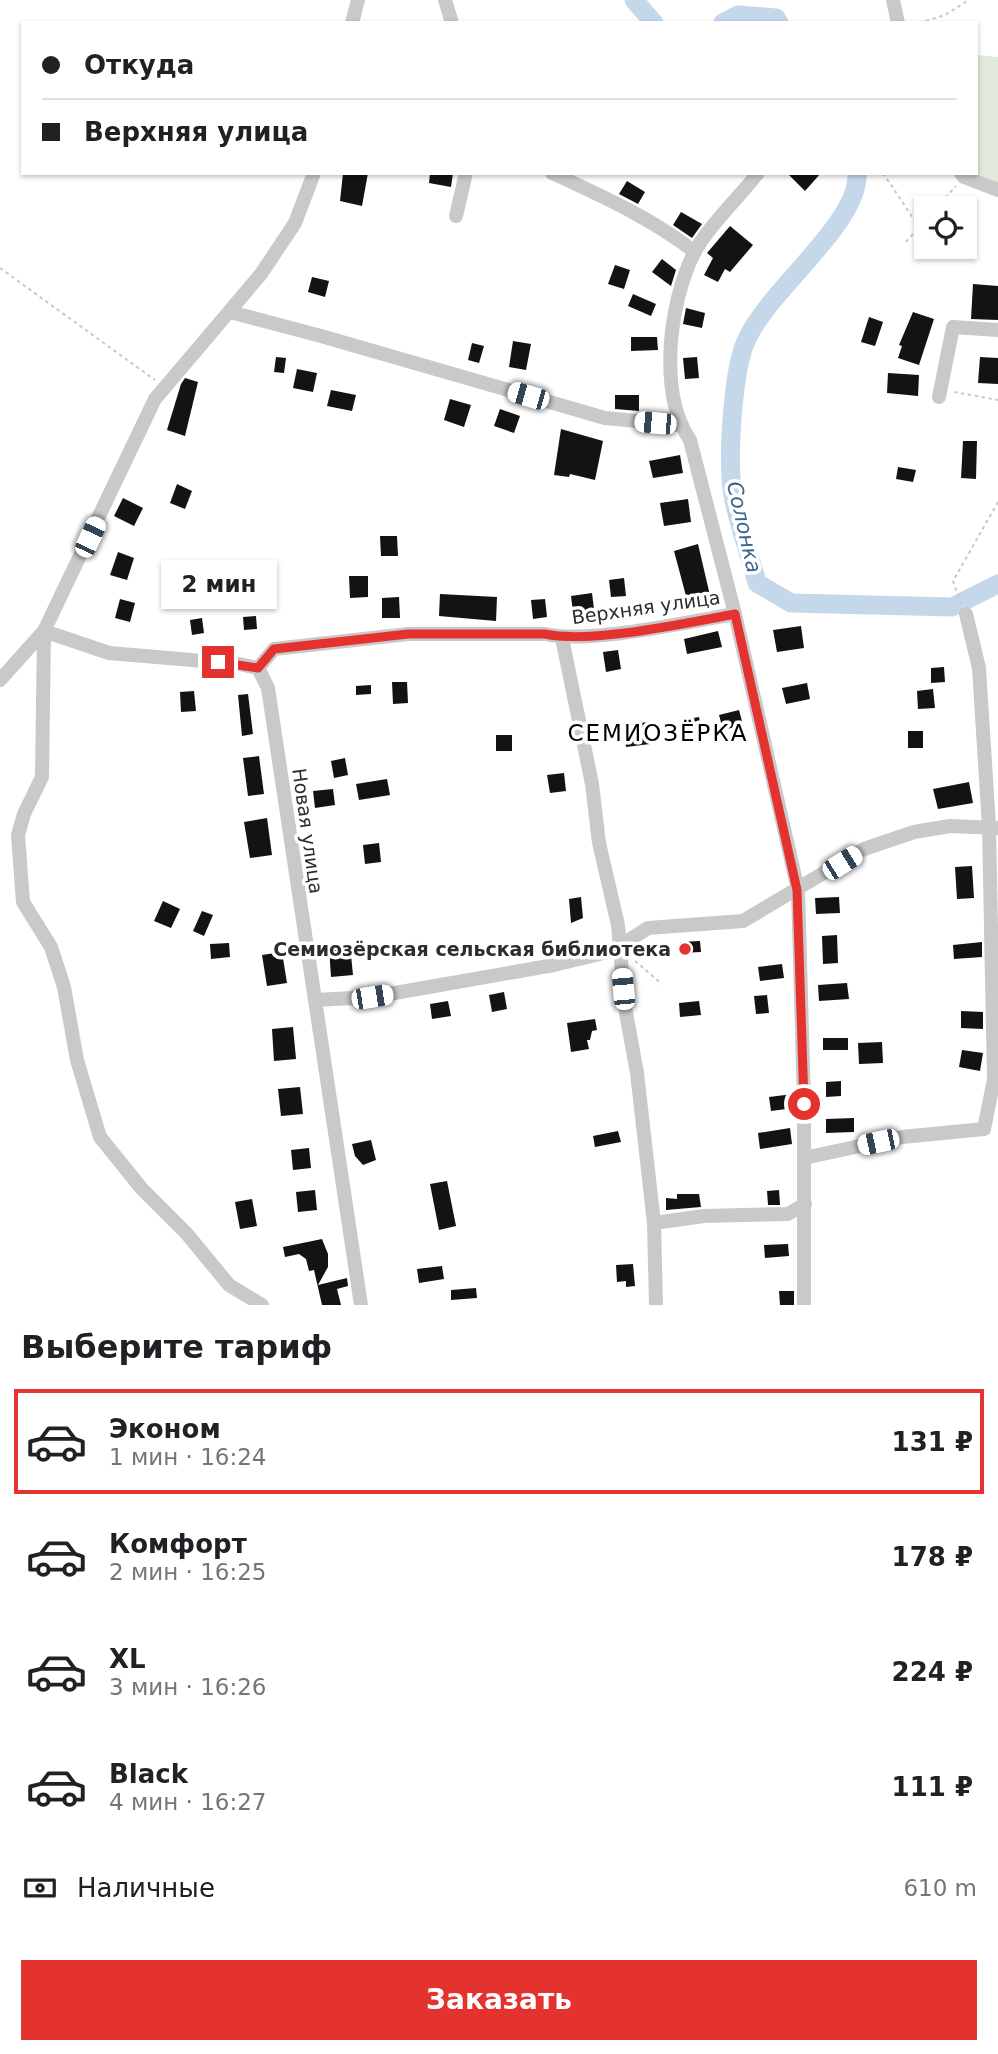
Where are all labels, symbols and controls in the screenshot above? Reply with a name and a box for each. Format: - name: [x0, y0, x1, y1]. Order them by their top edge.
- text: Откуда: [84, 50, 194, 80]
- text: Верхняя улица: [84, 117, 308, 147]
- map controls: [914, 196, 977, 259]
- button: locate: [914, 196, 977, 259]
- car: [505, 380, 552, 412]
- car: [634, 411, 677, 435]
- water label: Солонка: [722, 479, 766, 575]
- car: [72, 514, 109, 560]
- callout: 2 мин: [160, 560, 276, 610]
- text: 2 мин: [182, 571, 256, 597]
- street label: Верхняя улица: [570, 586, 722, 628]
- route end: [202, 646, 234, 678]
- district label: СЕМИОЗЁРКА: [568, 719, 748, 746]
- street label: Новая улица: [288, 767, 328, 895]
- car: [819, 843, 866, 883]
- place label: Семиозёрская сельская библиотека: [273, 938, 671, 960]
- marker: Семиозёрская сельская библиотека: [677, 941, 693, 957]
- car: [611, 967, 636, 1011]
- car: [350, 983, 395, 1011]
- route start: [788, 1088, 820, 1120]
- car: [856, 1127, 901, 1157]
- text: Выберите тариф: [21, 1328, 332, 1366]
- icon: car: [25, 1410, 88, 1473]
- text: Эконом: [109, 1414, 221, 1444]
- text: 131 ₽: [892, 1427, 973, 1457]
- text: 1 мин · 16:24: [109, 1444, 267, 1470]
- icon: car: [25, 1525, 88, 1588]
- text: Комфорт: [109, 1529, 247, 1559]
- text: 178 ₽: [892, 1542, 973, 1572]
- text: 2 мин · 16:25: [109, 1559, 267, 1585]
- icon: car: [25, 1640, 88, 1703]
- text: XL: [109, 1644, 146, 1674]
- text: 224 ₽: [892, 1657, 973, 1687]
- text: 3 мин · 16:26: [109, 1674, 267, 1700]
- icon: car: [25, 1755, 88, 1818]
- text: Black: [109, 1759, 188, 1789]
- text: 111 ₽: [892, 1772, 973, 1802]
- text: 4 мин · 16:27: [109, 1789, 267, 1815]
- icon: cash: [21, 1869, 59, 1907]
- text: Наличные: [77, 1873, 215, 1903]
- text: 610 m: [903, 1875, 977, 1901]
- button: Заказать: [21, 1960, 977, 2040]

